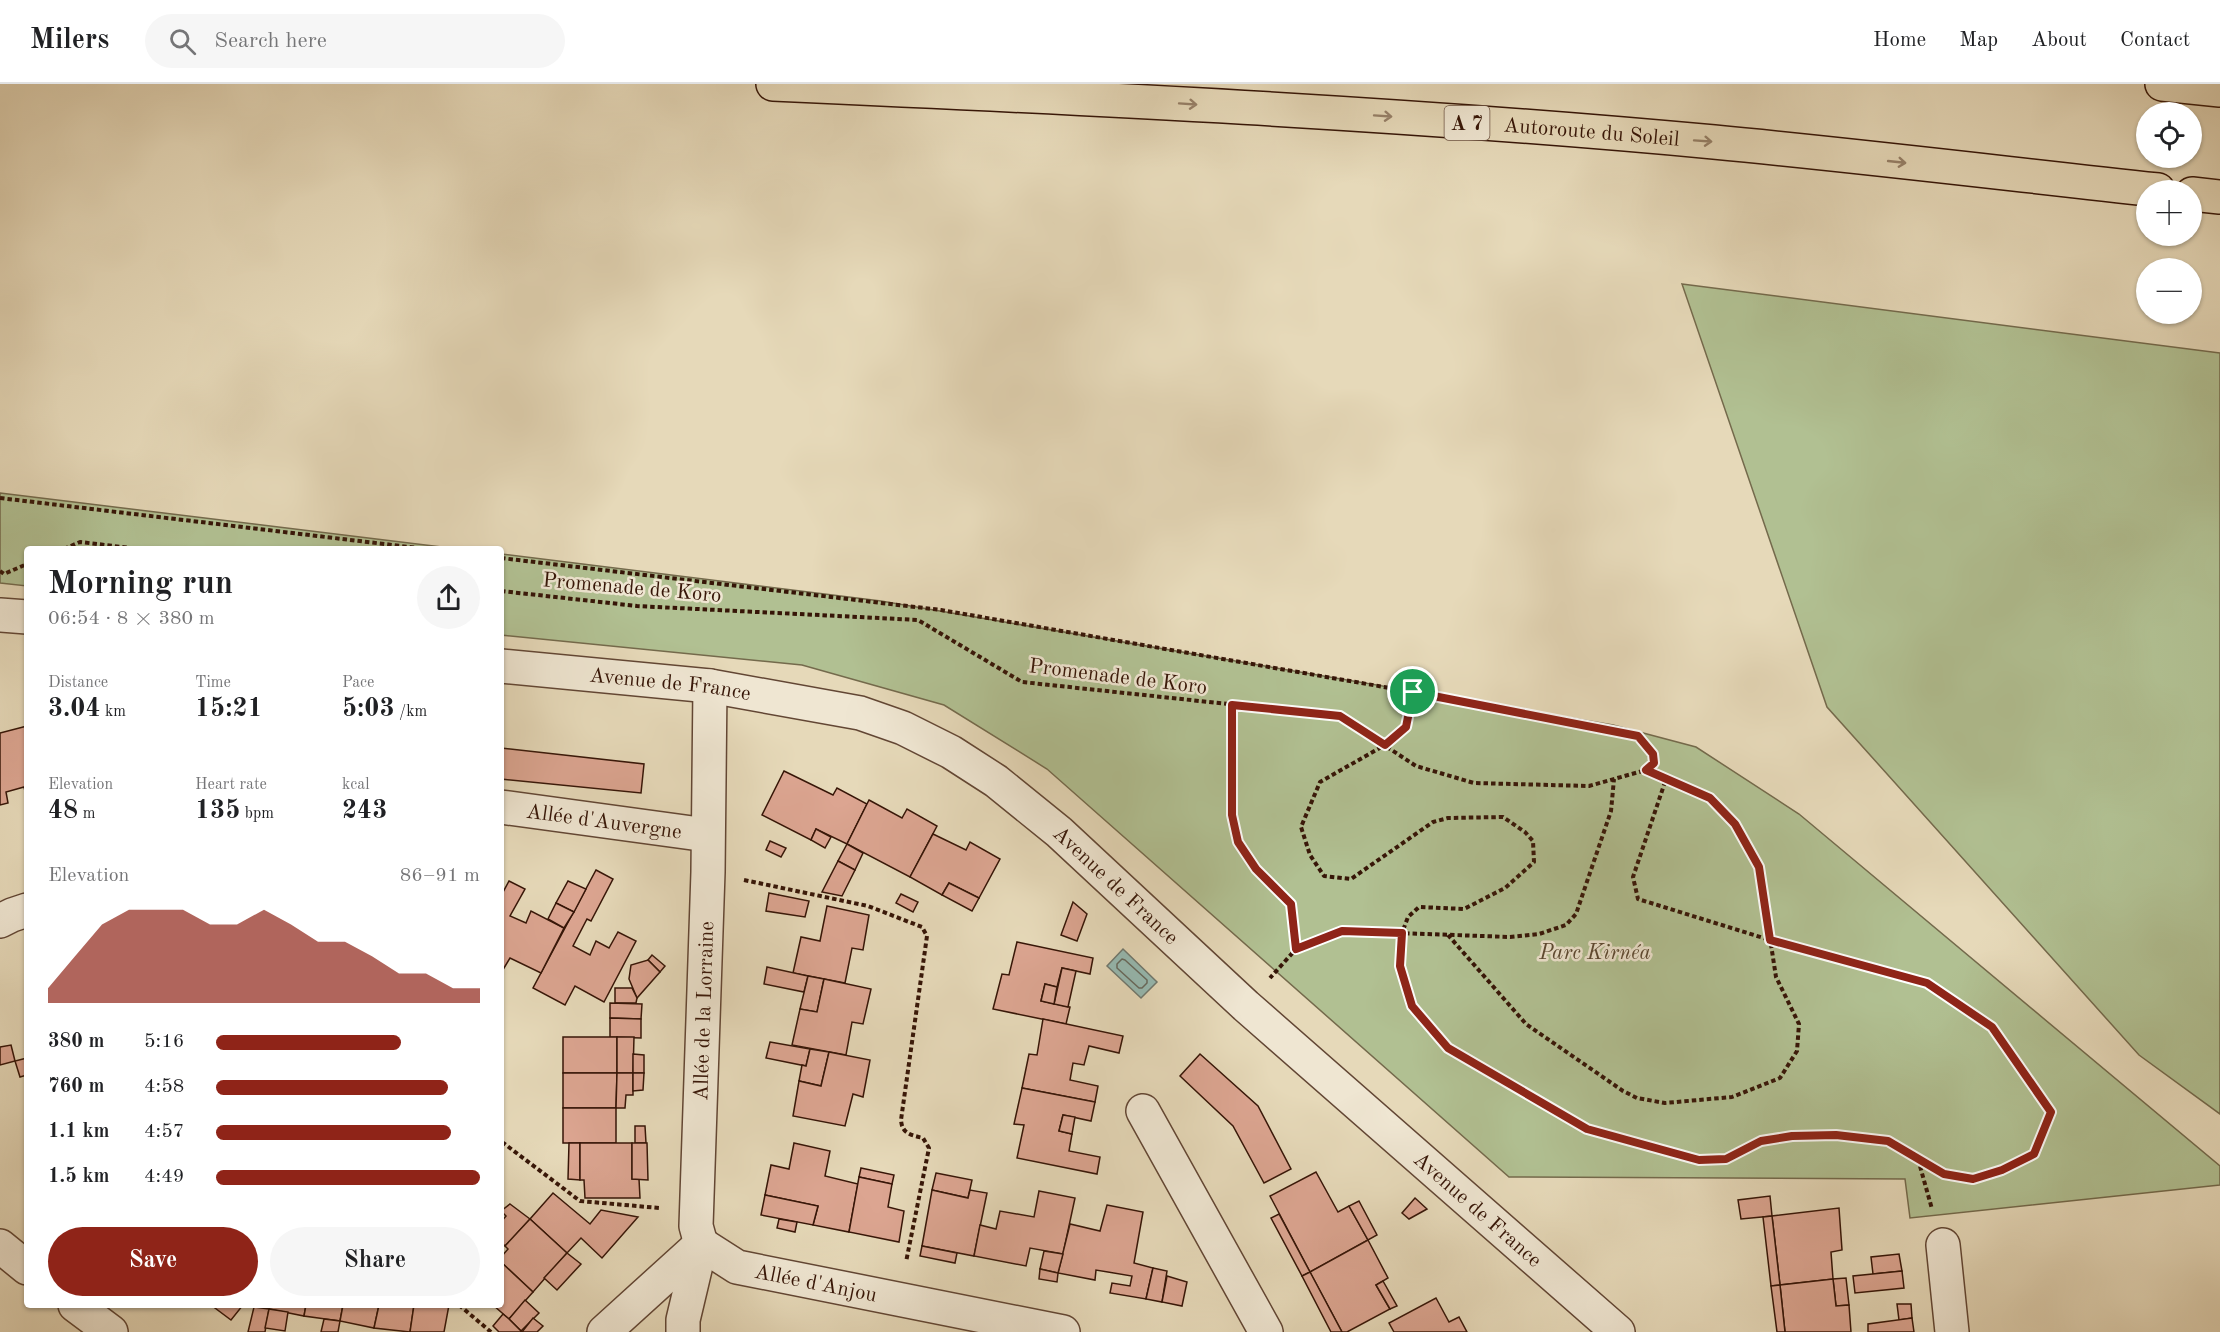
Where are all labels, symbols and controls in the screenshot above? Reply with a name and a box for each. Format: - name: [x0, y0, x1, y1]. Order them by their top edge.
- search box: [145, 14, 565, 68]
- icon: search: [166, 25, 199, 58]
- text: Milers: [30, 27, 109, 55]
- text: Search here: [214, 30, 327, 52]
- text: Home: [1873, 30, 1926, 51]
- text: Map: [1959, 30, 1998, 51]
- text: About: [2031, 30, 2087, 51]
- text: Contact: [2120, 30, 2190, 51]
- one-way arrow: [1178, 99, 1198, 110]
- map controls: [2136, 102, 2202, 324]
- button: locate: [2136, 102, 2202, 168]
- road number: A 7: [1444, 106, 1490, 140]
- one-way arrow: [1373, 111, 1393, 122]
- street label: Autoroute du Soleil: [1503, 116, 1681, 151]
- one-way arrow: [1693, 136, 1713, 147]
- one-way arrow: [1887, 157, 1906, 168]
- button: +: [2136, 180, 2202, 246]
- button: −: [2136, 258, 2202, 324]
- button: share: [417, 566, 480, 629]
- text: Morning run: [48, 568, 233, 601]
- street label: Promenade de Koro: [541, 570, 722, 607]
- text: 06:54 · 8 × 380 m: [48, 609, 215, 629]
- street label: Promenade de Koro: [1027, 656, 1208, 699]
- street label: Avenue de France: [588, 665, 752, 705]
- pin: [1387, 666, 1438, 717]
- text: Distance: [48, 675, 108, 691]
- text: Time: [195, 675, 231, 691]
- text: Pace: [342, 675, 374, 691]
- icon: arrive: [1396, 675, 1429, 708]
- text: 3.04: [48, 696, 101, 722]
- text: 15:21: [195, 696, 263, 722]
- text: 5:03: [342, 696, 395, 722]
- text: km: [101, 704, 126, 720]
- text: /km: [395, 704, 427, 720]
- text: Elevation: [48, 777, 113, 793]
- text: Heart rate: [195, 777, 267, 793]
- text: kcal: [342, 777, 370, 793]
- text: 48: [48, 798, 78, 824]
- text: 135: [195, 798, 240, 824]
- text: 243: [342, 798, 387, 824]
- street label: Allée d'Auvergne: [525, 802, 683, 843]
- text: m: [78, 806, 95, 822]
- text: bpm: [240, 806, 274, 822]
- street label: Avenue de France: [1048, 823, 1182, 949]
- text: Elevation: [48, 866, 129, 886]
- text: 86–91 m: [400, 866, 480, 886]
- street label: Allée de la Lorraine: [691, 921, 718, 1101]
- park label: Parc Kirnéa: [1538, 943, 1651, 964]
- text: 380 m: [48, 1032, 104, 1052]
- text: 5:16: [144, 1032, 184, 1052]
- text: 760 m: [48, 1077, 104, 1097]
- text: 4:58: [144, 1077, 184, 1097]
- text: 1.1 km: [48, 1122, 110, 1142]
- text: 4:57: [144, 1122, 184, 1142]
- street label: Avenue de France: [1409, 1149, 1545, 1272]
- text: 1.5 km: [48, 1167, 110, 1187]
- text: 4:49: [144, 1167, 184, 1187]
- button: Save: [48, 1227, 258, 1296]
- button: Share: [270, 1227, 480, 1296]
- street label: Allée d'Anjou: [752, 1262, 879, 1307]

